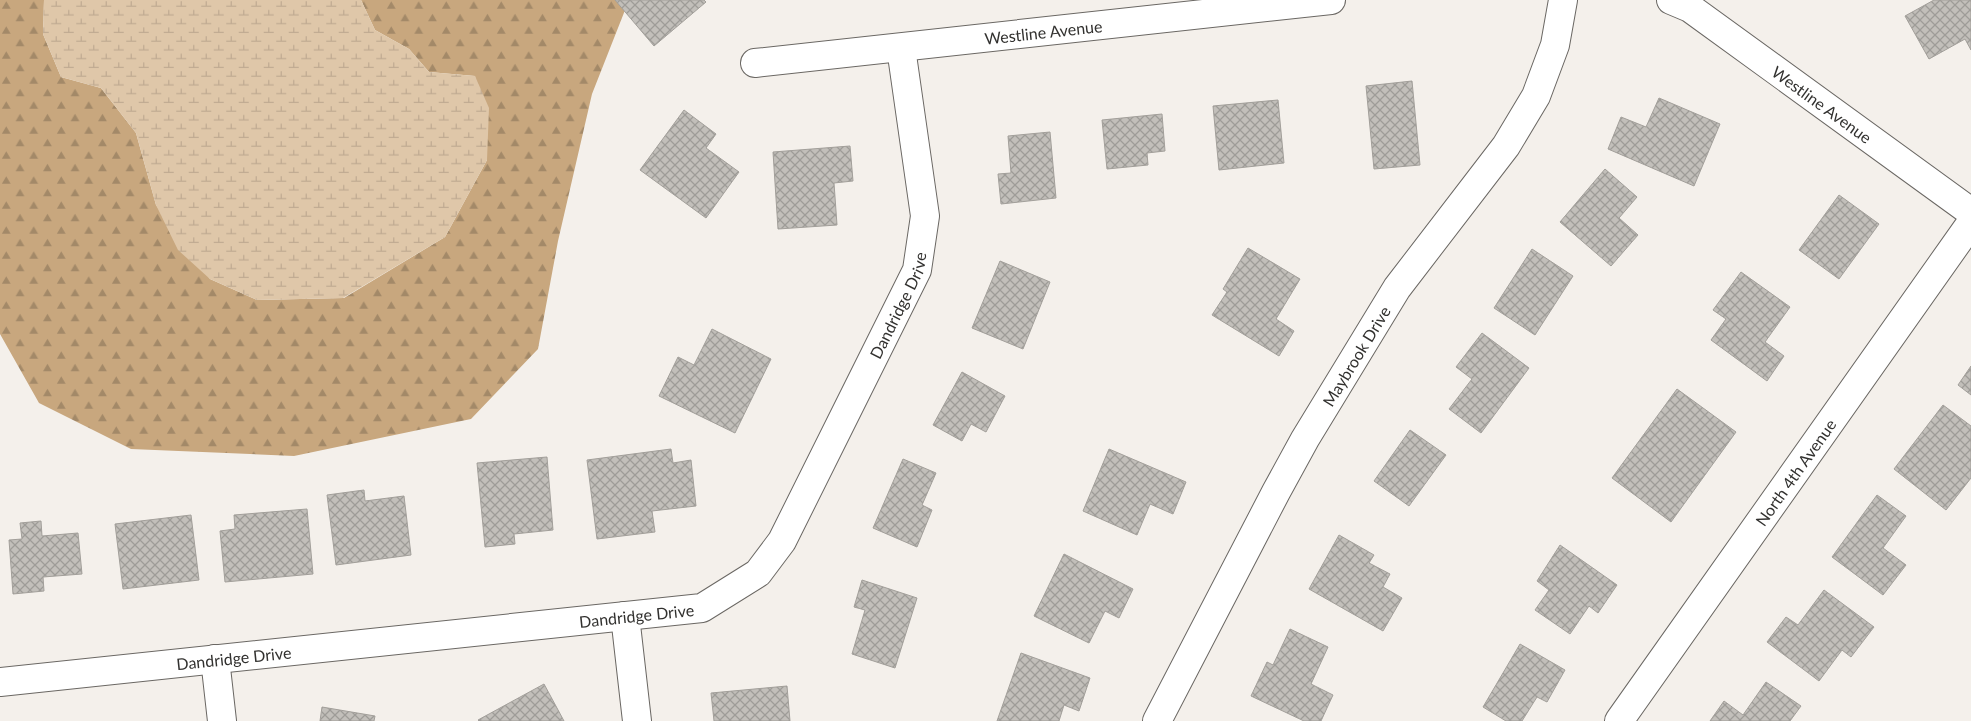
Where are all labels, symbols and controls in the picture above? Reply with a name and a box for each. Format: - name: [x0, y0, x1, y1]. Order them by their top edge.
- street label: Westline Avenue: [983, 16, 1103, 47]
- street label: Westline Avenue: [1769, 62, 1876, 146]
- street label: Dandridge Drive: [865, 251, 929, 361]
- street label: Maybrook Drive: [1318, 302, 1393, 409]
- street label: North 4th Avenue: [1751, 415, 1839, 529]
- street label: Dandridge Drive: [578, 599, 695, 630]
- street label: Dandridge Drive: [175, 642, 292, 673]

